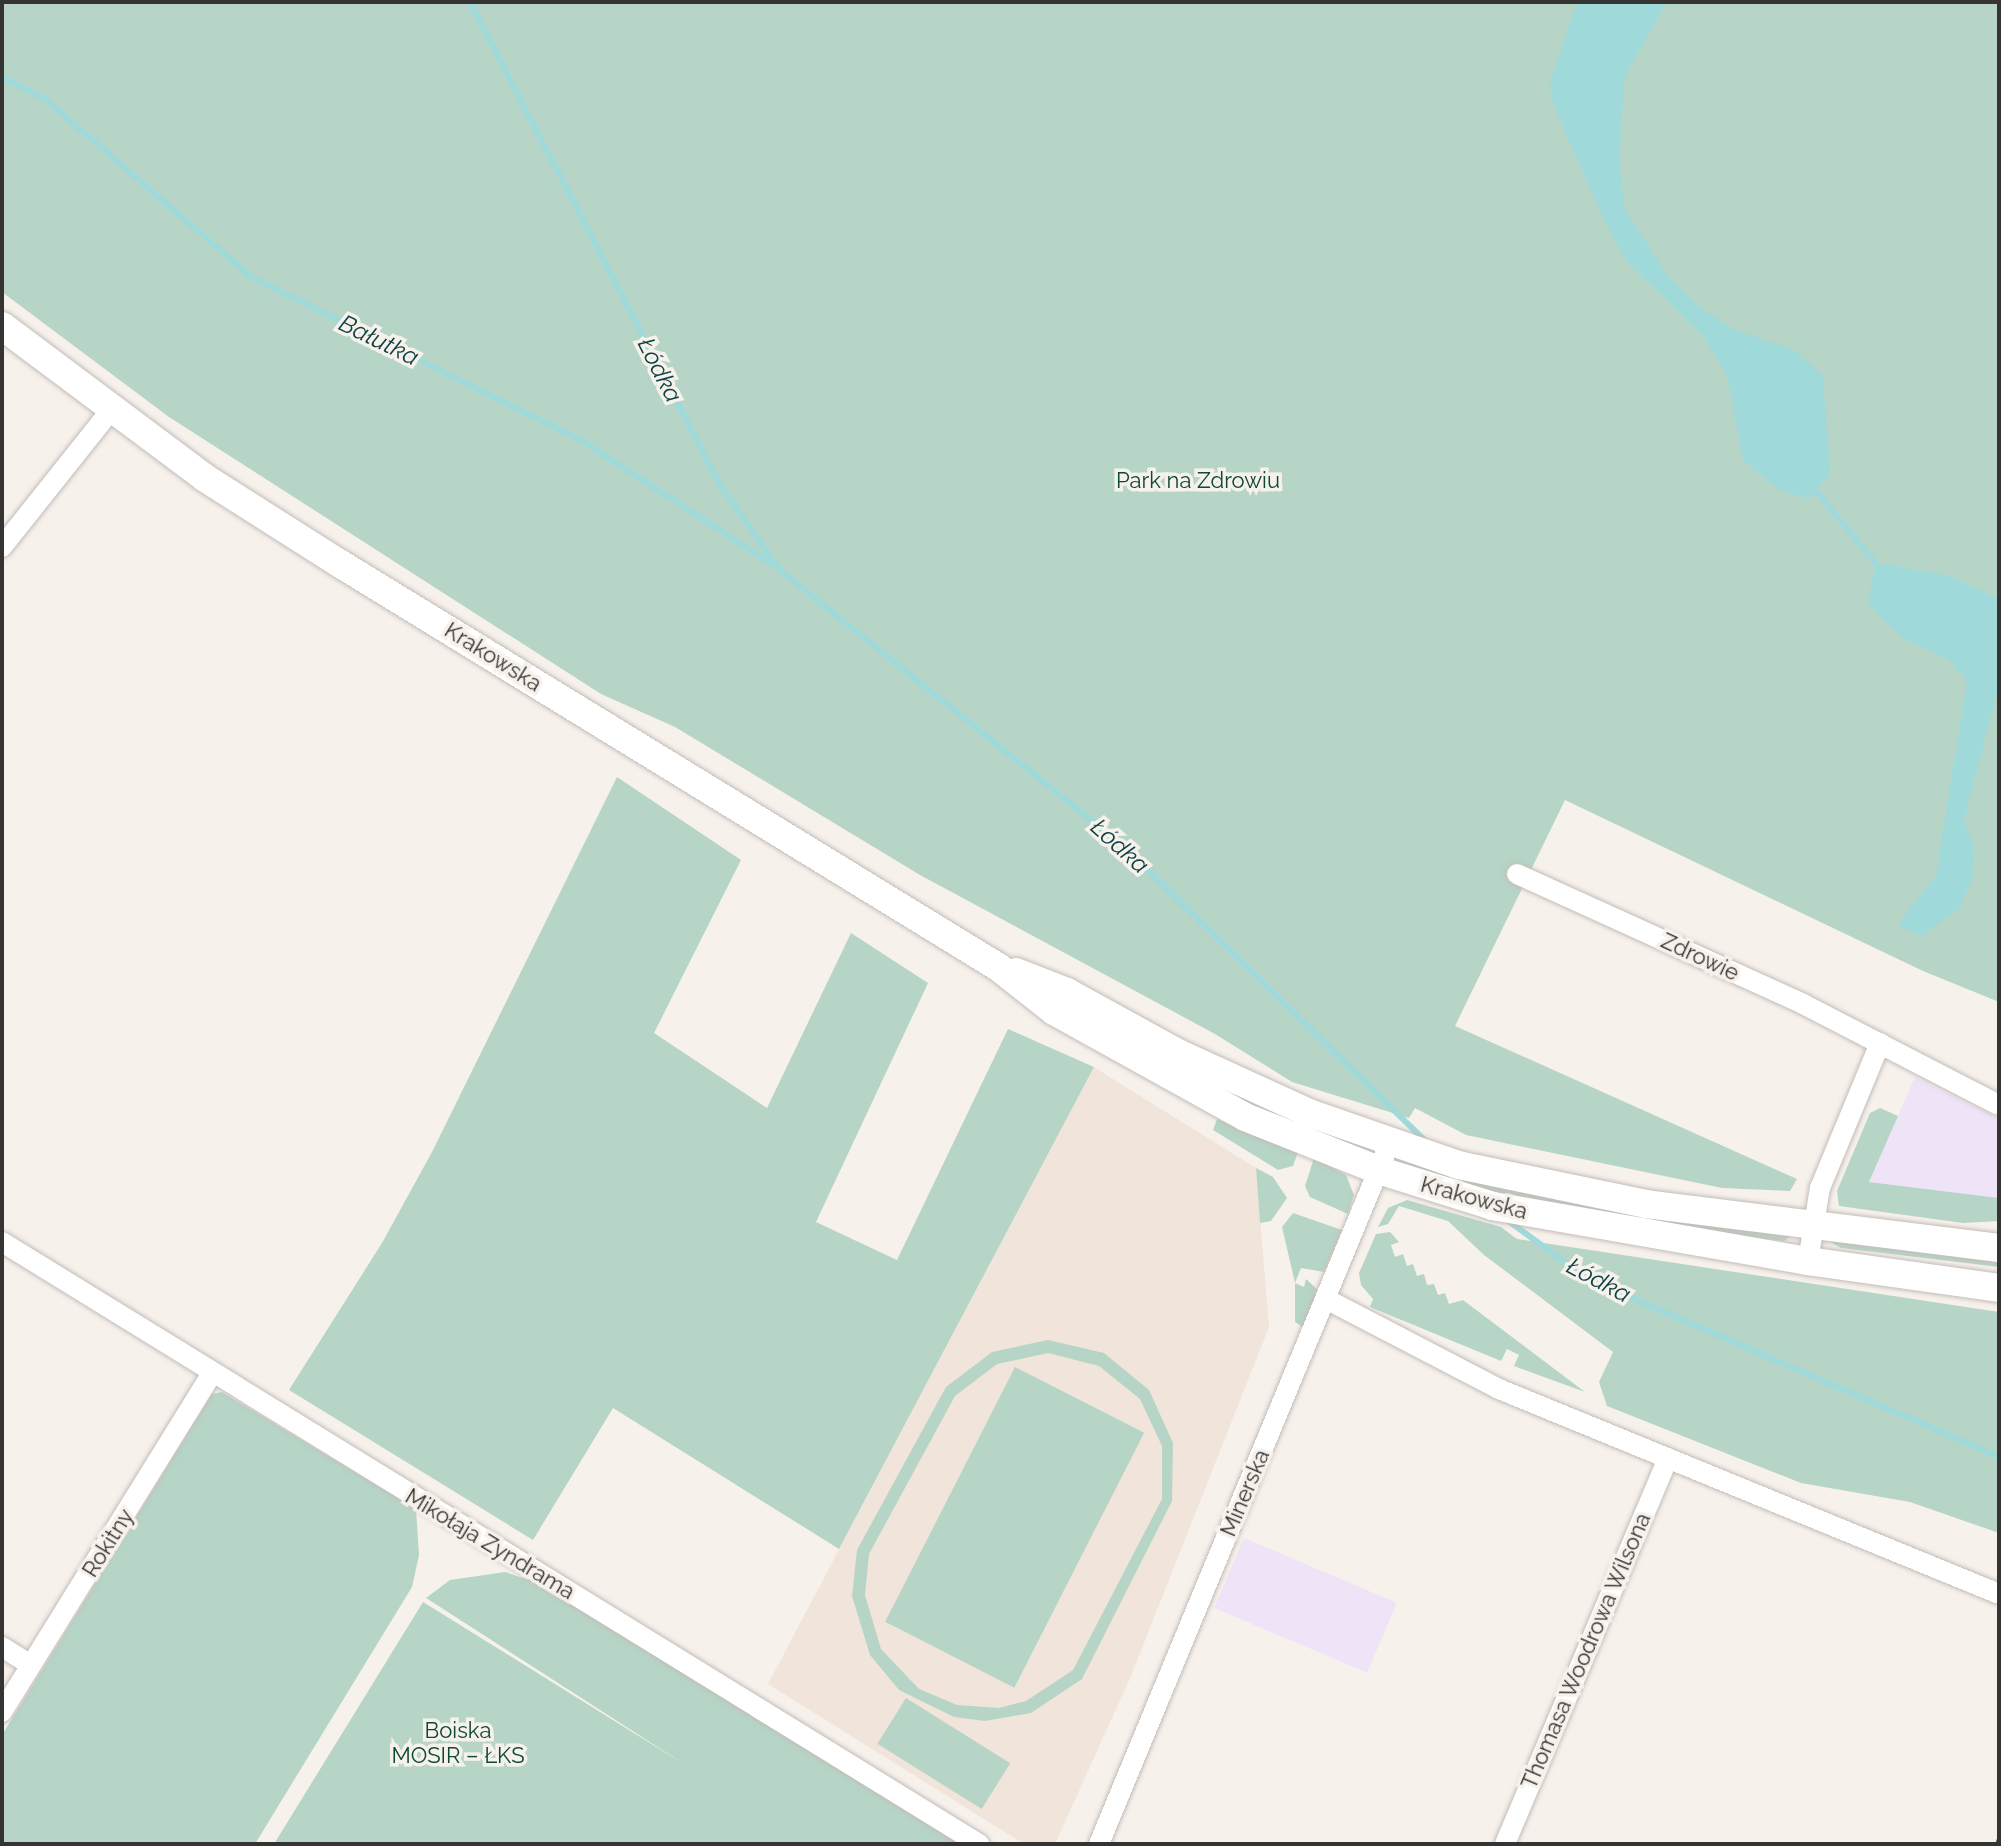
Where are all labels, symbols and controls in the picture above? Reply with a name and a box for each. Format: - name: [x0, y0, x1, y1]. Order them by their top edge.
- water label: Bałutka: [335, 308, 423, 372]
- water label: Łódka: [632, 333, 688, 407]
- park label: Park na Zdrowiu: [1116, 468, 1280, 494]
- street label: Krakowska: [440, 617, 546, 697]
- water label: Łódka: [1085, 812, 1155, 880]
- street label: Zdrowie: [1657, 928, 1743, 986]
- street label: Krakowska: [1418, 1171, 1530, 1225]
- water label: Łódka: [1562, 1251, 1636, 1309]
- street label: Minerska: [1215, 1446, 1275, 1540]
- street label: Mikołaja Zyndrama: [400, 1483, 580, 1605]
- street label: Rokitny: [77, 1504, 139, 1582]
- street label: Thomasa Woodrowa Wilsona: [1515, 1508, 1657, 1794]
- park label: Boiska MOSIR – ŁKS: [391, 1717, 525, 1768]

